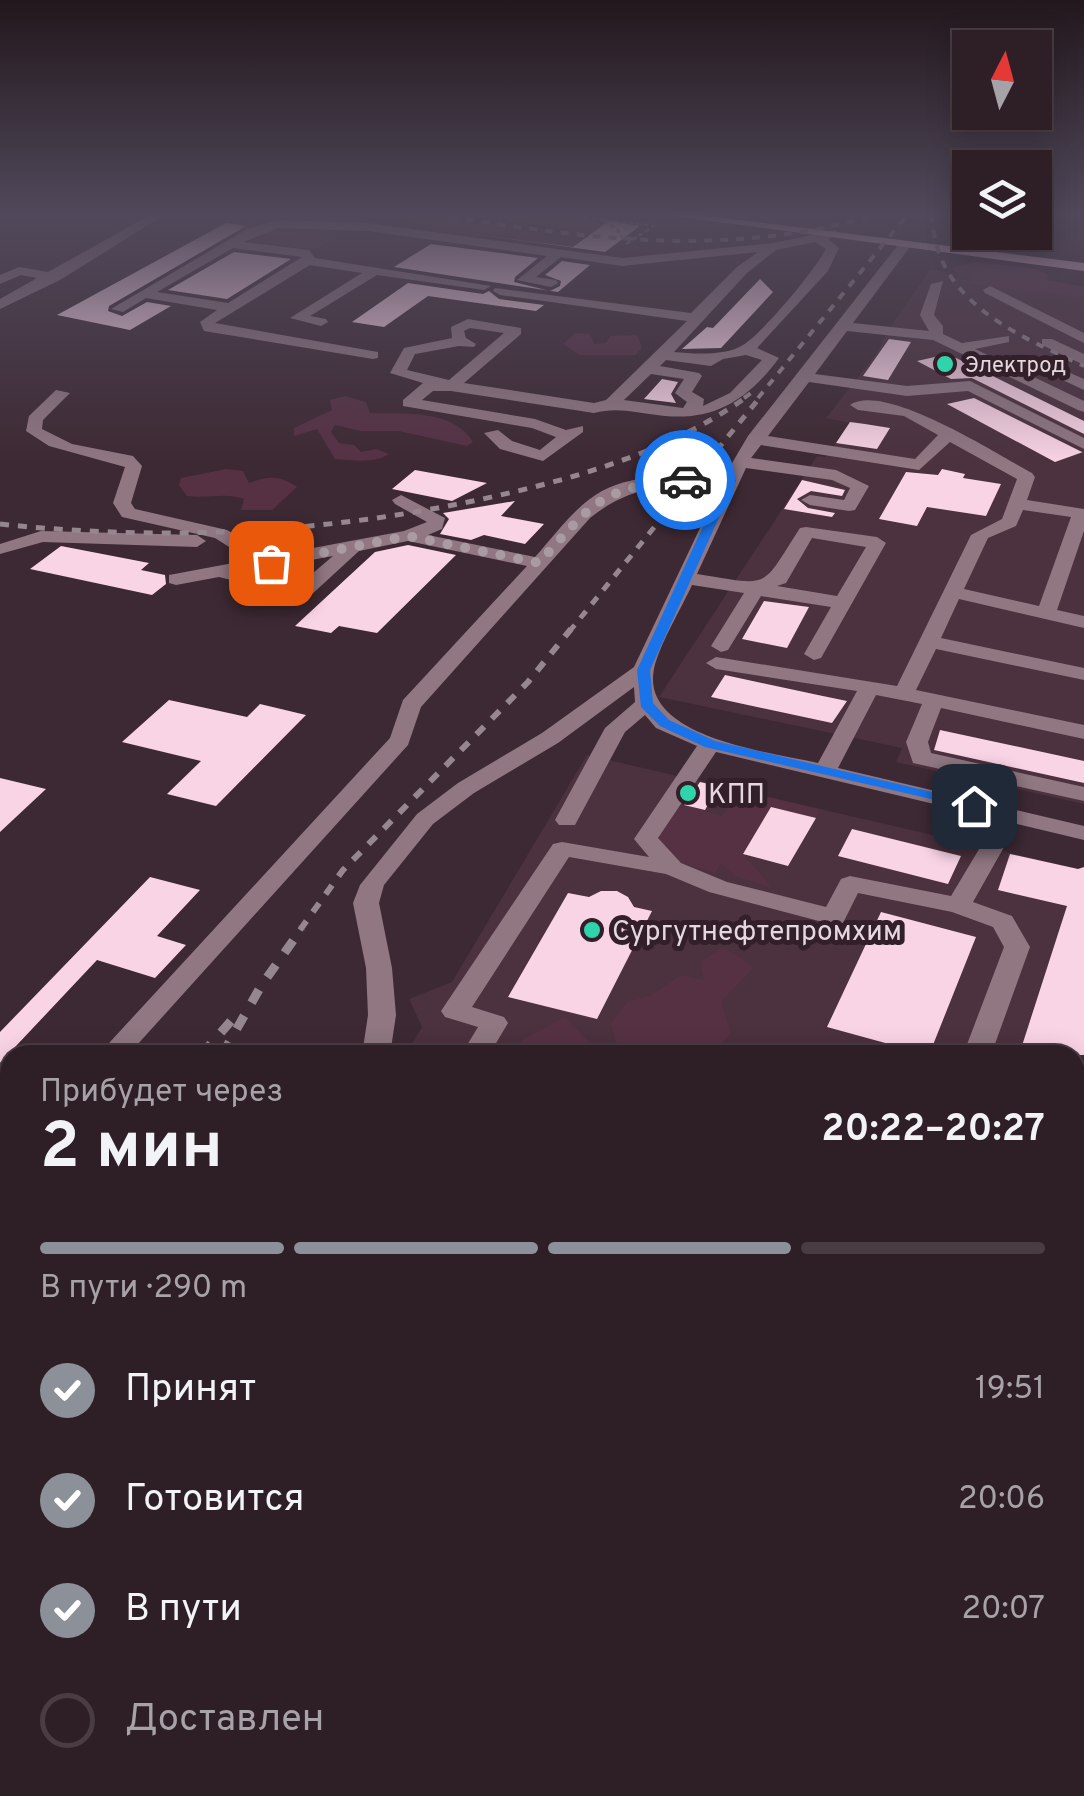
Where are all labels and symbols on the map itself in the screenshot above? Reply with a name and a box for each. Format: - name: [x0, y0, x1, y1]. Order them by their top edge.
- north arrow: [952, 30, 1052, 130]
- marker: Электрод: [934, 353, 956, 375]
- place label: Электрод: [965, 353, 1066, 380]
- courier: [635, 430, 735, 530]
- pin: [229, 521, 314, 606]
- pin: [932, 764, 1017, 849]
- place label: КПП: [708, 778, 765, 814]
- marker: КПП: [677, 782, 699, 804]
- place label: Сургутнефтепромхим: [612, 915, 902, 951]
- marker: Сургутнефтепромхим: [581, 919, 603, 941]

